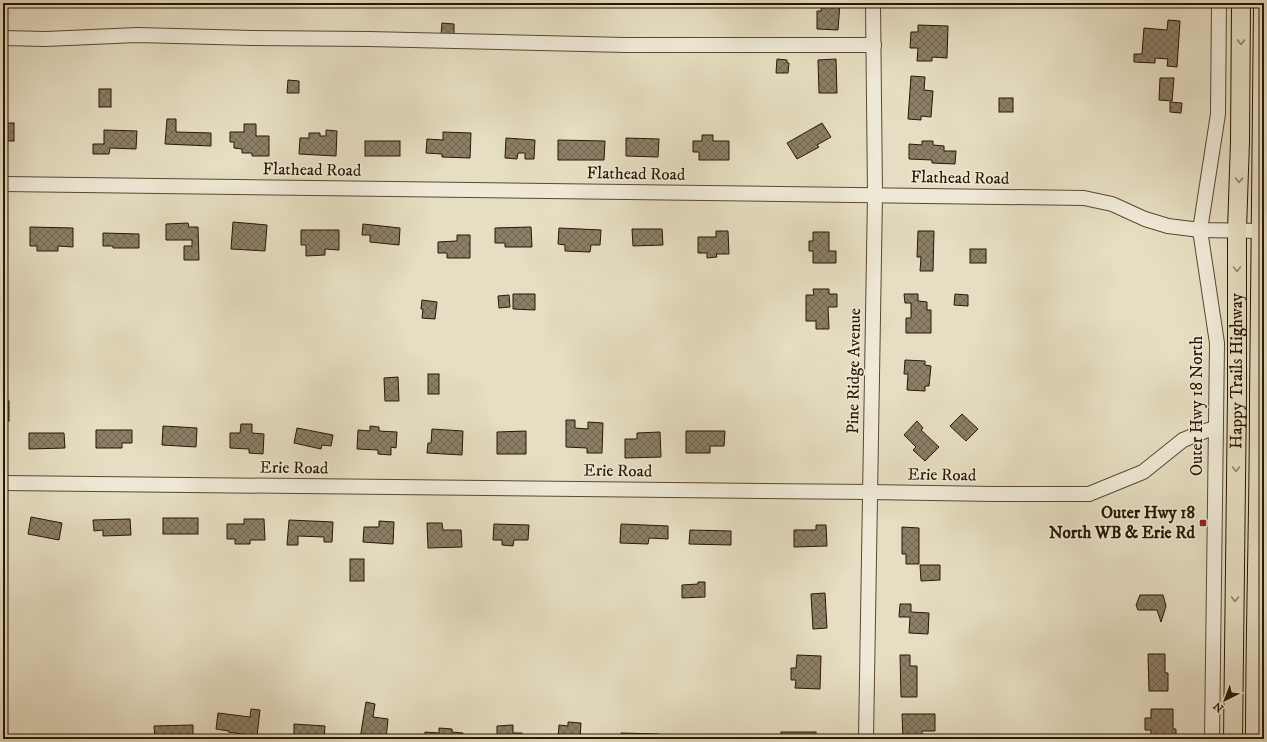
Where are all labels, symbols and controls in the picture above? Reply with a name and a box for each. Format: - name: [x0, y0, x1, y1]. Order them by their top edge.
- one-way arrow: [1237, 39, 1245, 45]
- street label: Flathead Road: [262, 158, 362, 182]
- street label: Flathead Road: [586, 162, 686, 186]
- street label: Flathead Road: [910, 166, 1010, 190]
- one-way arrow: [1234, 177, 1243, 183]
- one-way arrow: [1233, 266, 1241, 272]
- street label: Happy Trails Highway: [1225, 292, 1248, 449]
- street label: Pine Ridge Avenue: [842, 308, 866, 434]
- street label: Outer Hwy 18 North: [1186, 336, 1208, 476]
- street label: Erie Road: [259, 456, 329, 480]
- street label: Erie Road: [583, 459, 653, 483]
- street label: Erie Road: [907, 463, 977, 487]
- one-way arrow: [1232, 466, 1240, 472]
- place label: Outer Hwy 18 North WB & Erie Rd: [1049, 502, 1196, 544]
- marker: Outer Hwy 18 North WB & Erie Rd: [1198, 518, 1208, 528]
- one-way arrow: [1231, 596, 1239, 602]
- north arrow: [1205, 680, 1245, 720]
- text: N: [1211, 698, 1227, 715]

